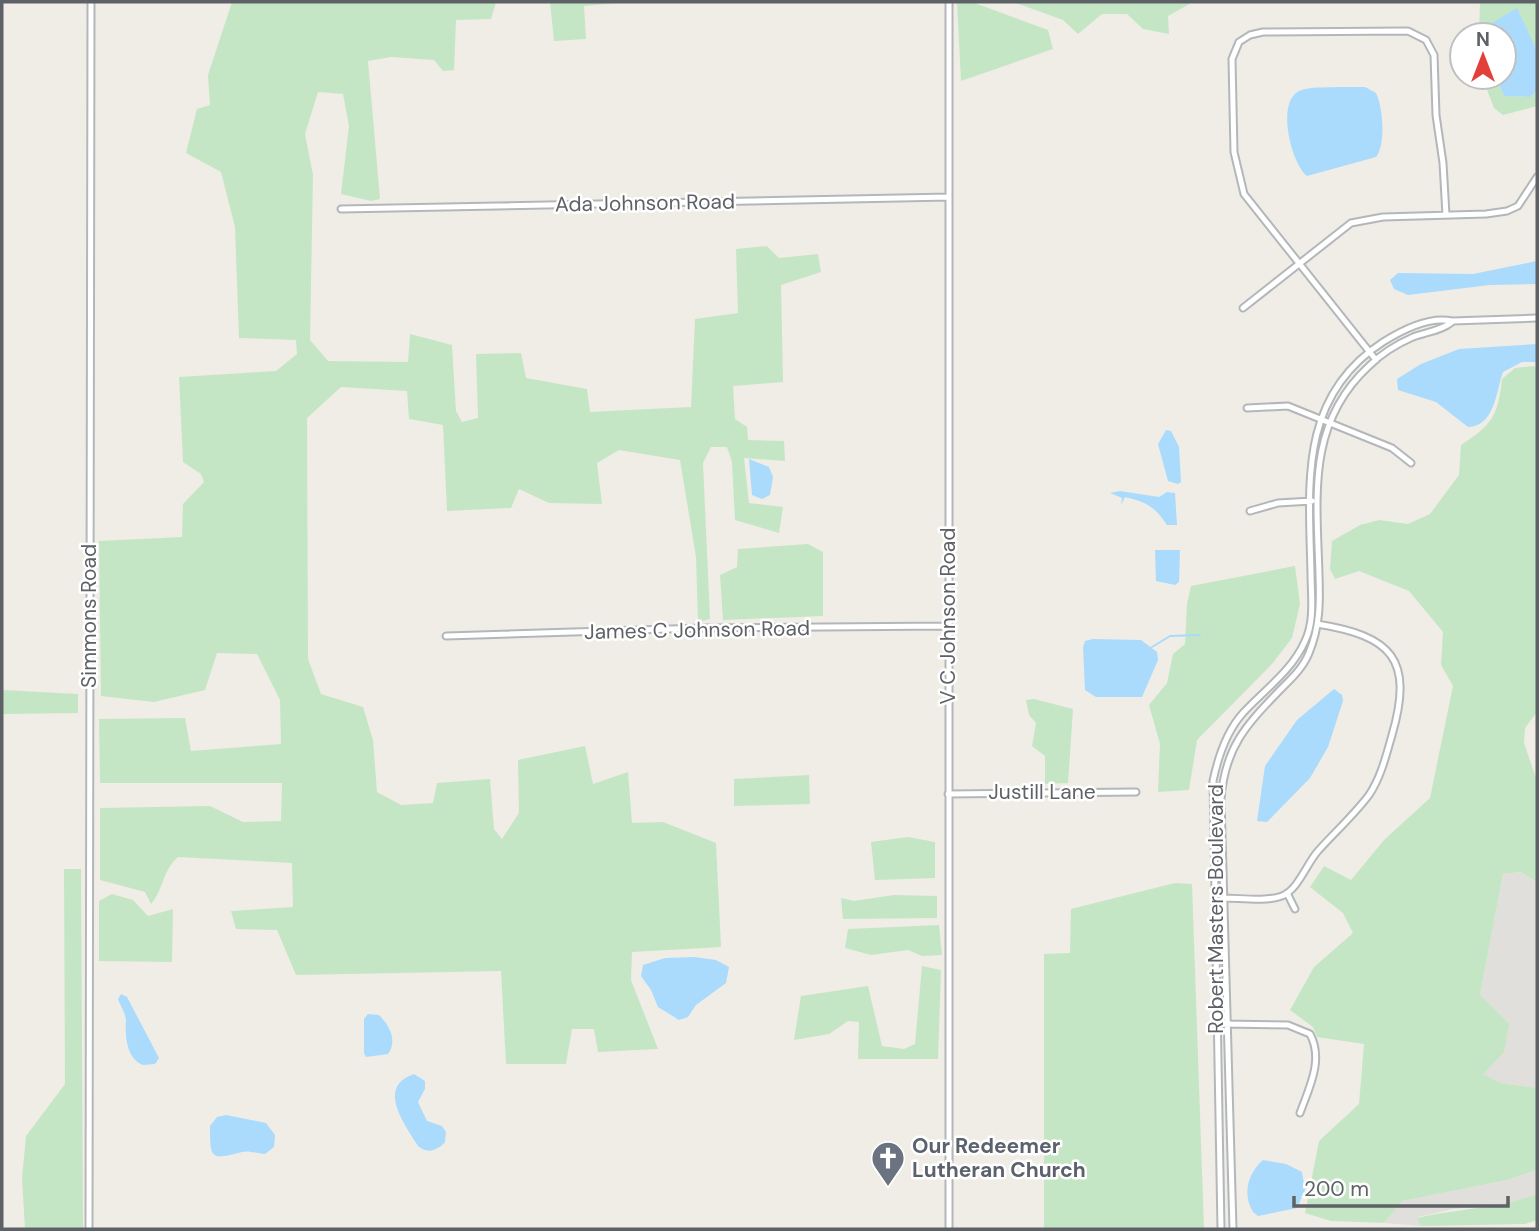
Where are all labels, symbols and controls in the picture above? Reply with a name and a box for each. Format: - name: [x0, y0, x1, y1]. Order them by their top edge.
- north arrow: [1448, 21, 1518, 91]
- text: N: [1476, 27, 1490, 52]
- street label: Ada Johnson Road: [555, 187, 735, 219]
- street label: V C Johnson Road: [934, 528, 962, 704]
- street label: Simmons Road: [75, 544, 103, 688]
- street label: James C Johnson Road: [584, 614, 810, 646]
- street label: Justill Lane: [988, 778, 1096, 806]
- street label: Robert Masters Boulevard: [1202, 784, 1230, 1034]
- place label: Our Redeemer Lutheran Church: [912, 1132, 1086, 1184]
- church icon: Our Redeemer Lutheran Church: [869, 1139, 907, 1188]
- scale bar: [1294, 1164, 1508, 1208]
- text: 200 m: [1304, 1175, 1369, 1203]

